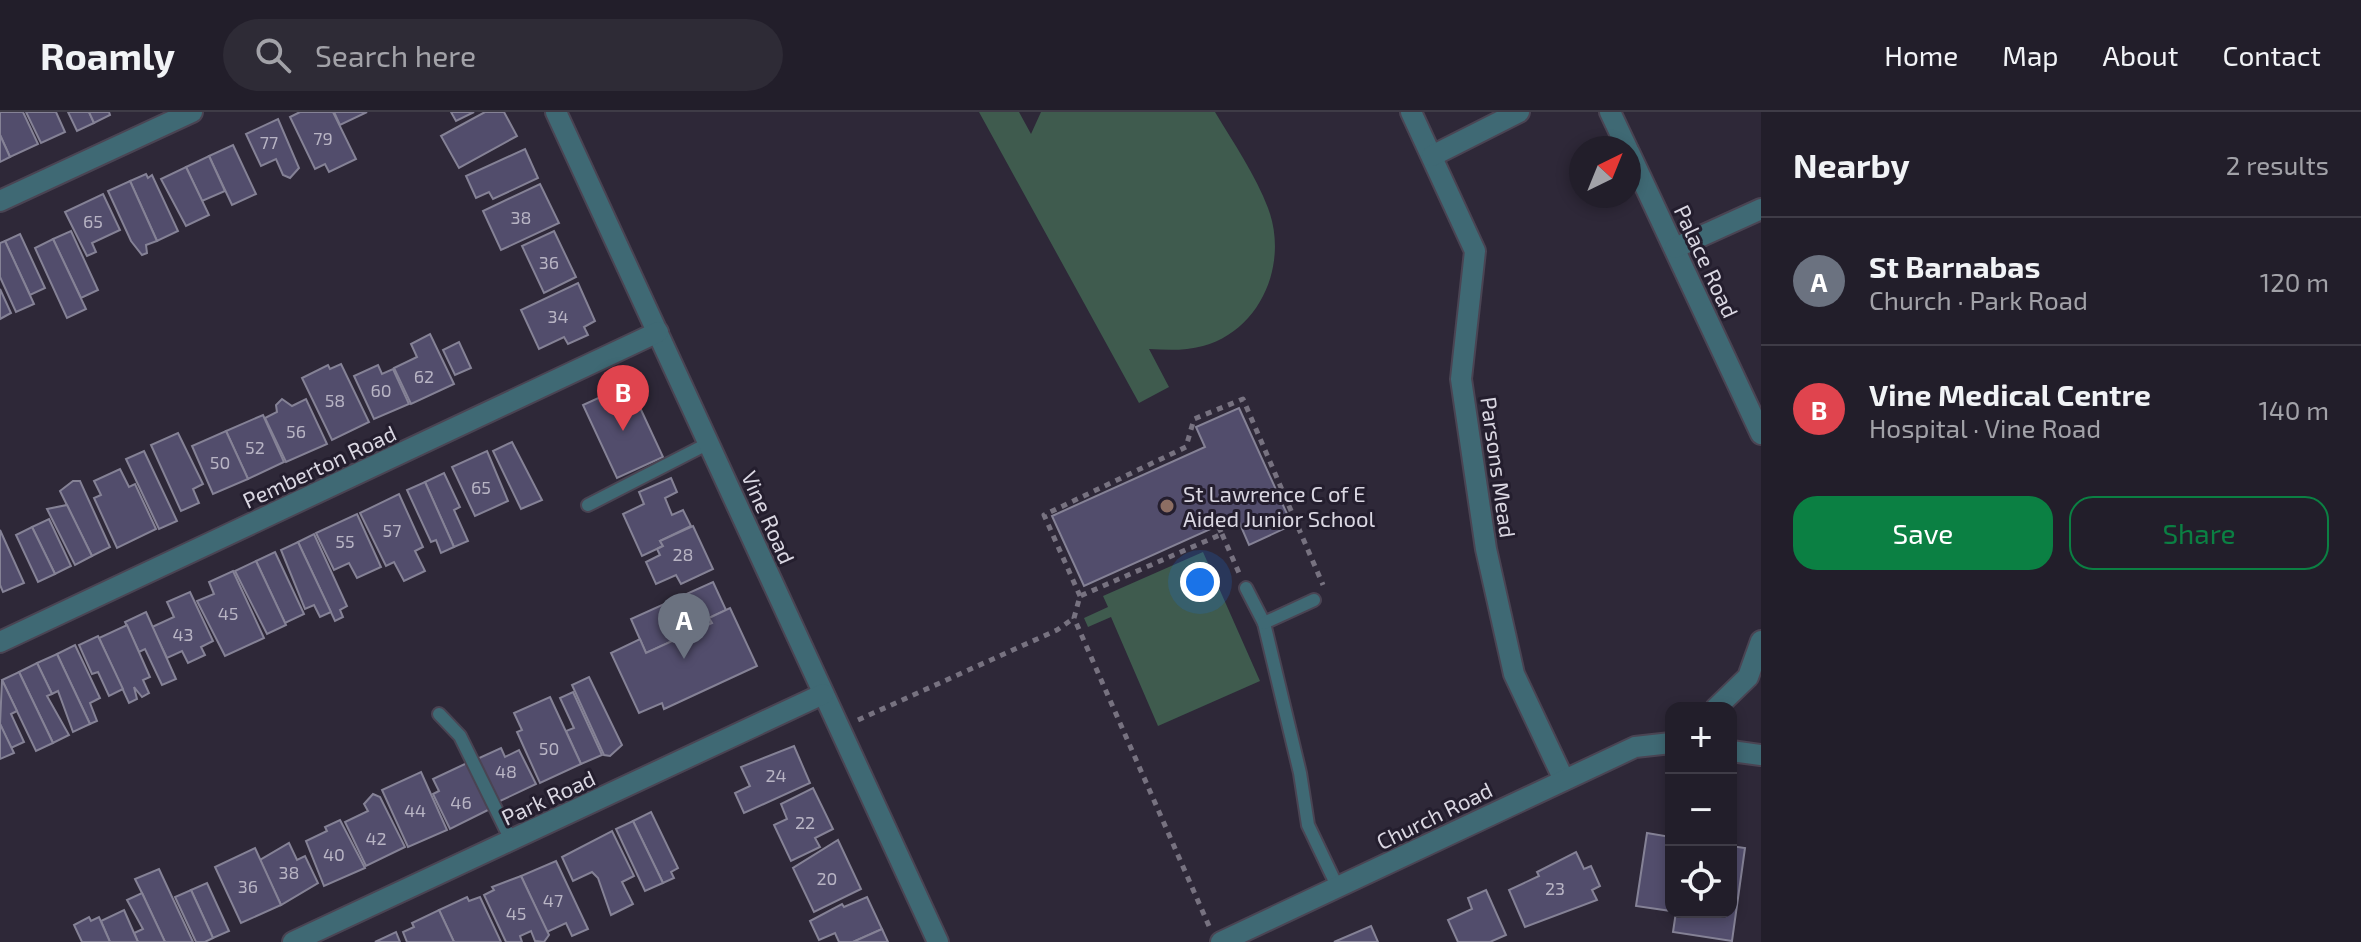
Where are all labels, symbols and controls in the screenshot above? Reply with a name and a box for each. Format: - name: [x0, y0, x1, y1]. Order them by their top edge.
- search box: [223, 19, 783, 91]
- text: Roamly: [40, 32, 175, 78]
- icon: search: [251, 33, 295, 77]
- text: Search here: [315, 37, 476, 73]
- text: Home: [1884, 38, 1958, 72]
- text: Map: [2002, 38, 2059, 72]
- text: About: [2103, 38, 2178, 72]
- text: Contact: [2222, 38, 2321, 72]
- house number: 79: [313, 127, 333, 149]
- house number: 77: [260, 131, 278, 153]
- north arrow: [1569, 136, 1641, 208]
- text: Nearby: [1793, 144, 1910, 185]
- text: 2 results: [2226, 149, 2329, 180]
- street label: Palace Road: [1670, 200, 1744, 322]
- house number: 38: [511, 206, 531, 228]
- house number: 65: [83, 210, 103, 232]
- text: St Barnabas: [1869, 248, 2040, 284]
- house number: 36: [539, 251, 559, 273]
- text: A: [1811, 266, 1827, 297]
- text: 120 m: [2260, 266, 2329, 297]
- text: Church · Park Road: [1869, 284, 2088, 315]
- house number: 34: [547, 305, 569, 327]
- house number: 62: [414, 365, 434, 387]
- pin: B: [597, 365, 649, 431]
- text: Vine Medical Centre: [1869, 376, 2151, 412]
- house number: 60: [370, 379, 392, 401]
- house number: 58: [325, 389, 345, 411]
- text: B: [1811, 394, 1827, 425]
- text: 140 m: [2258, 394, 2329, 425]
- street label: Parsons Mead: [1476, 395, 1522, 539]
- text: Hospital · Vine Road: [1869, 412, 2101, 443]
- street label: Pemberton Road: [238, 419, 400, 513]
- house number: 56: [286, 420, 306, 442]
- house number: 52: [245, 436, 265, 458]
- house number: 50: [210, 451, 230, 473]
- street label: Vine Road: [737, 466, 801, 568]
- house number: 65: [471, 476, 491, 498]
- place label: St Lawrence C of E Aided Junior School: [1183, 480, 1376, 531]
- button: Save: [1793, 496, 2053, 570]
- button: Share: [2069, 496, 2329, 570]
- marker: St Lawrence C of E Aided Junior School: [1158, 497, 1176, 515]
- house number: 57: [383, 519, 401, 541]
- house number: 55: [335, 530, 355, 552]
- house number: 28: [672, 543, 694, 565]
- your location: [1180, 562, 1220, 602]
- pin: A: [658, 593, 710, 659]
- house number: 45: [218, 602, 238, 624]
- house number: 43: [172, 623, 194, 645]
- map controls: [1665, 702, 1737, 918]
- button: +: [1665, 702, 1737, 774]
- house number: 50: [539, 737, 559, 759]
- house number: 48: [495, 760, 517, 782]
- street label: Park Road: [497, 764, 599, 830]
- house number: 24: [765, 764, 787, 786]
- button: −: [1665, 774, 1737, 846]
- street label: Church Road: [1372, 776, 1496, 854]
- house number: 46: [450, 791, 472, 813]
- house number: 44: [404, 799, 426, 821]
- house number: 22: [795, 811, 815, 833]
- house number: 42: [365, 827, 387, 849]
- house number: 40: [323, 843, 345, 865]
- button: locate: [1665, 846, 1737, 918]
- house number: 38: [279, 861, 299, 883]
- house number: 20: [817, 867, 837, 889]
- house number: 36: [238, 875, 258, 897]
- house number: 23: [1545, 877, 1565, 899]
- house number: 47: [543, 889, 563, 911]
- house number: 45: [506, 902, 526, 924]

